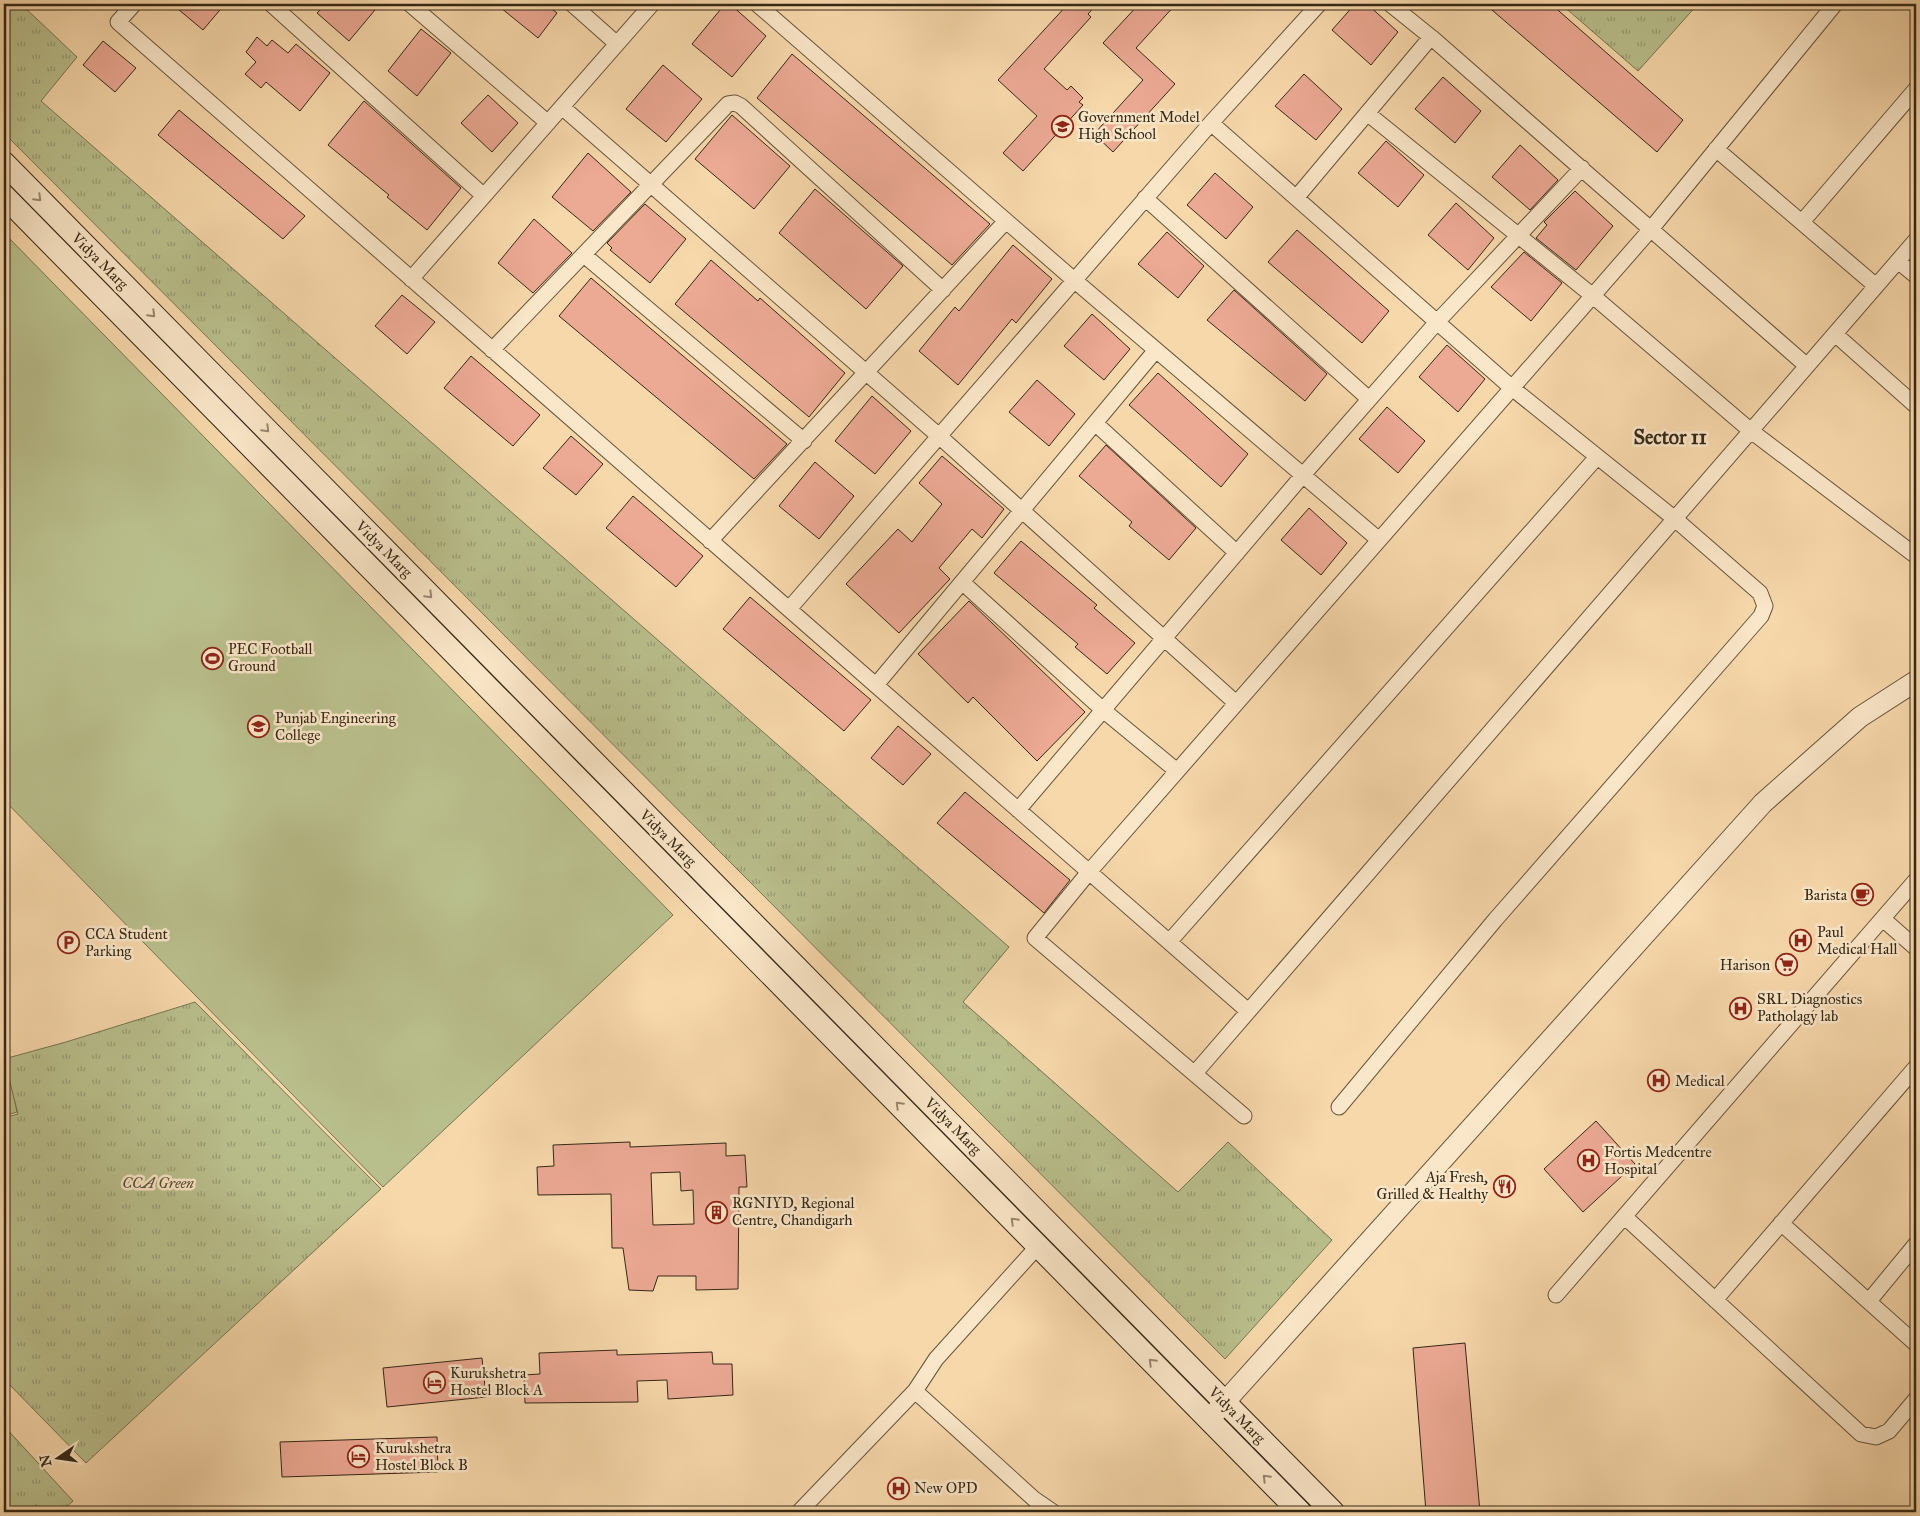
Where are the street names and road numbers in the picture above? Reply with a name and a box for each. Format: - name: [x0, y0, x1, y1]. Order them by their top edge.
- street label: Vidya Marg: [67, 228, 133, 294]
- street label: Vidya Marg: [351, 516, 417, 582]
- street label: Vidya Marg: [635, 805, 701, 871]
- street label: Vidya Marg: [920, 1093, 986, 1159]
- street label: Vidya Marg: [1204, 1382, 1270, 1448]

